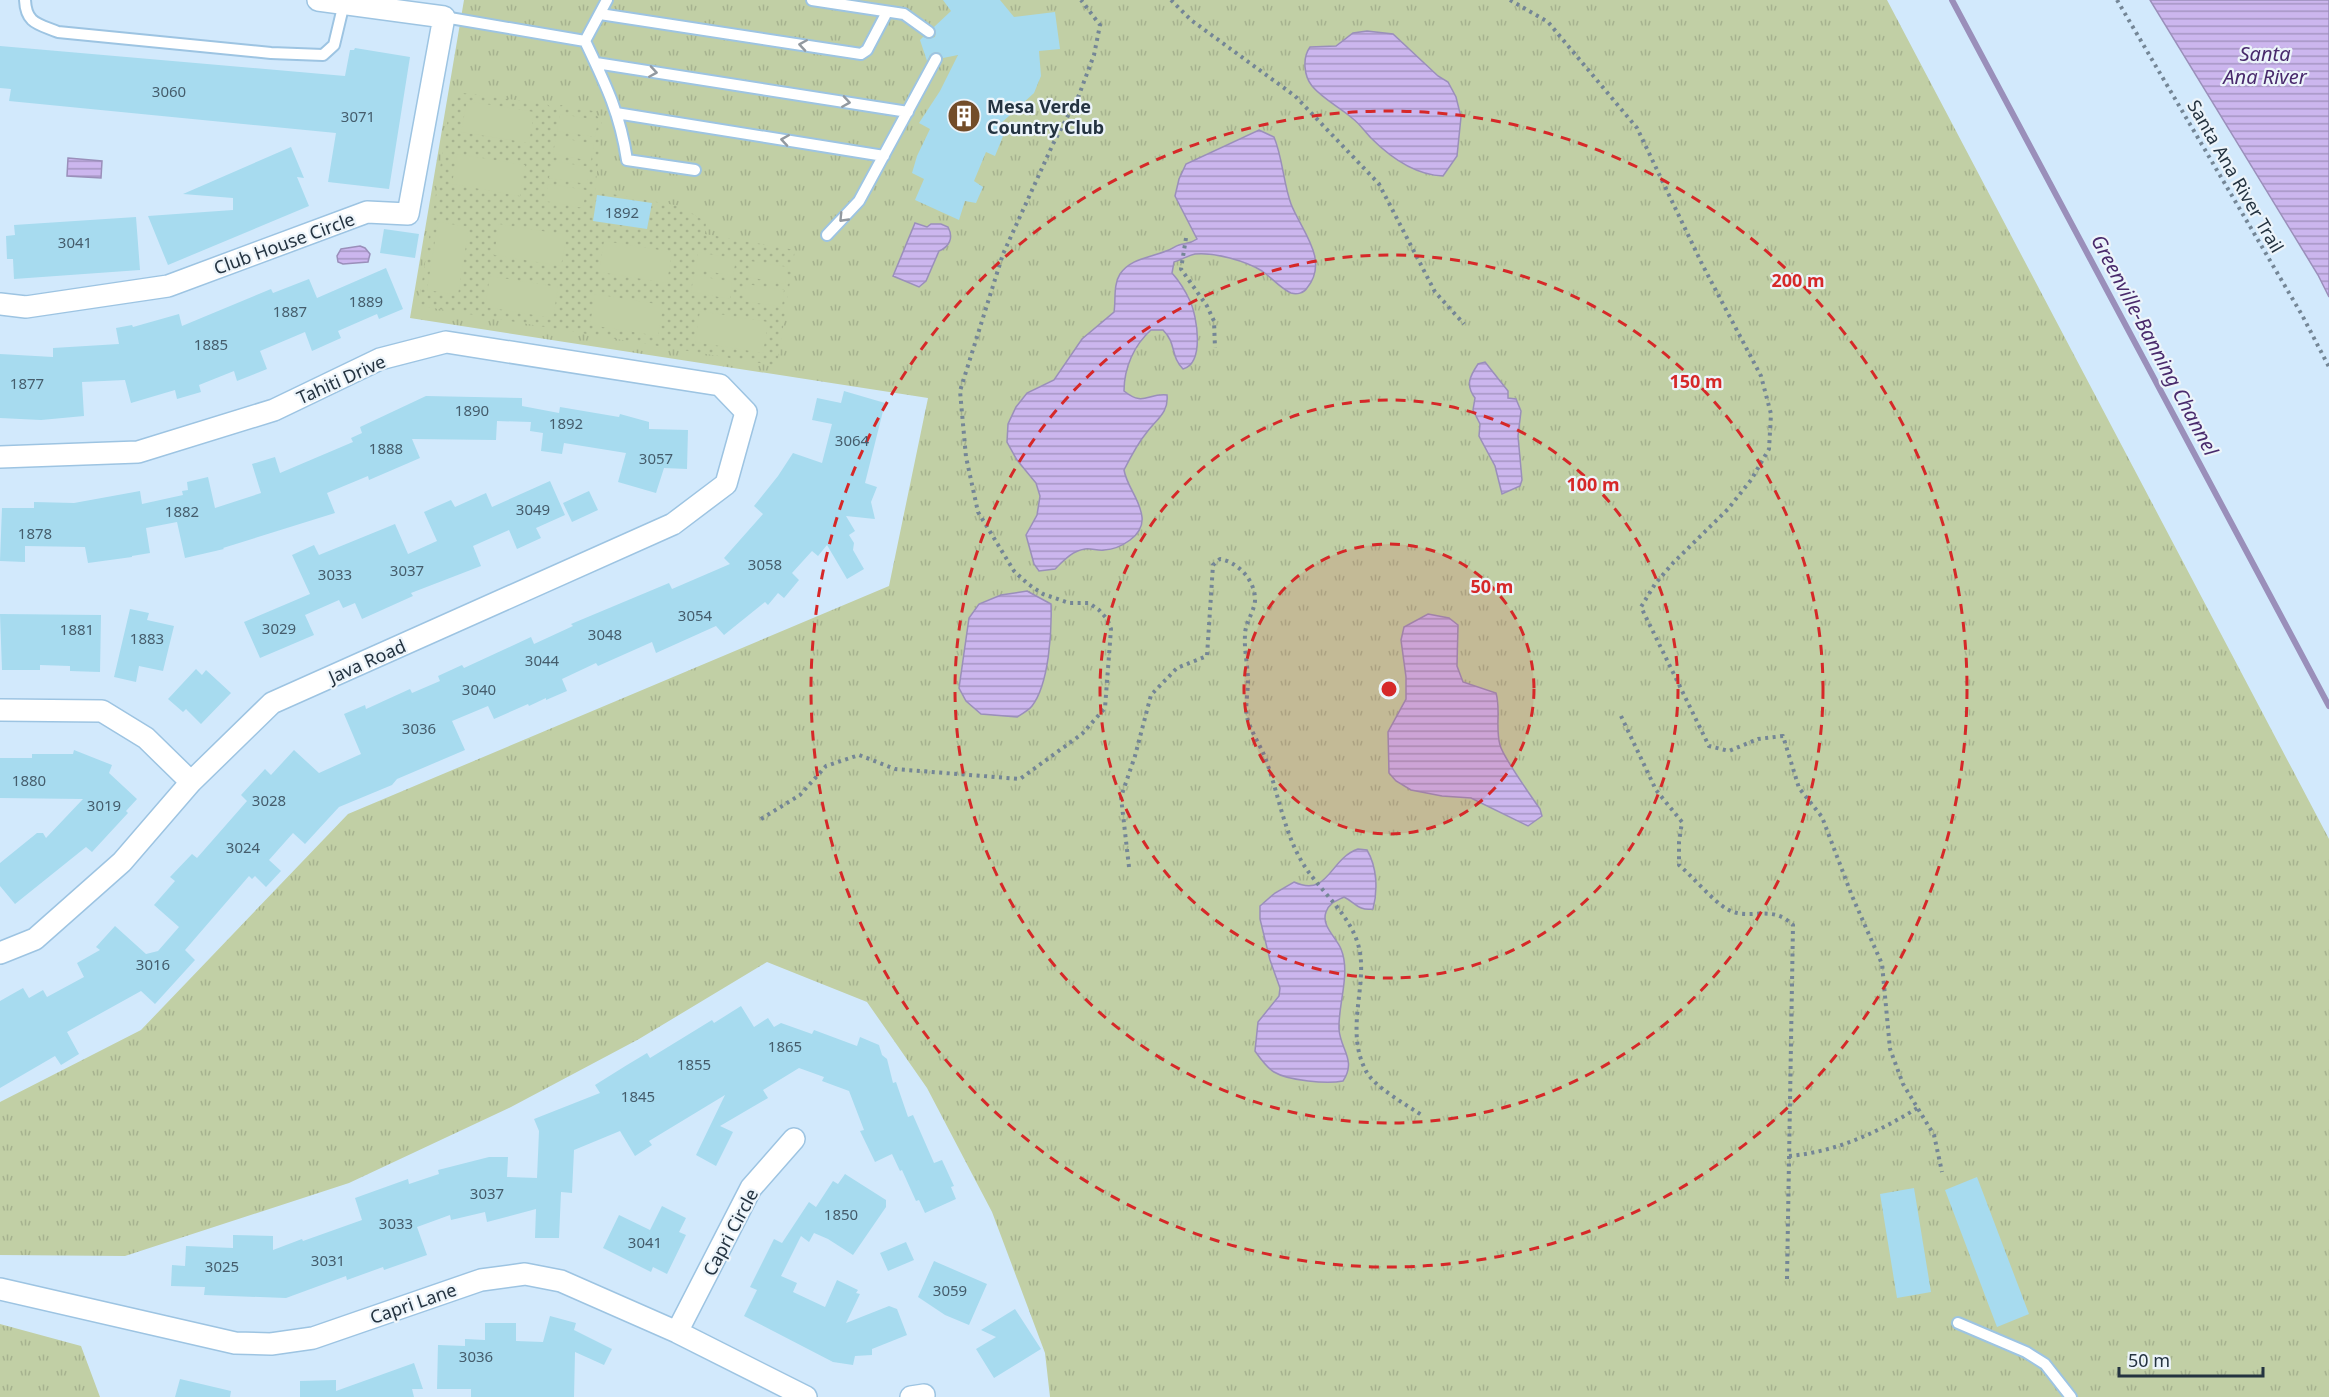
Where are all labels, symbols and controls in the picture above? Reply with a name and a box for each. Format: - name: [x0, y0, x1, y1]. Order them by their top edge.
- one-way arrow: [799, 40, 808, 52]
- water label: Santa Ana River: [2221, 40, 2308, 90]
- one-way arrow: [649, 66, 658, 78]
- house number: 3060: [152, 81, 186, 101]
- place label: Mesa Verde Country Club: [987, 94, 1104, 139]
- street label: Santa Ana River Trail: [2182, 95, 2290, 257]
- one-way arrow: [841, 96, 851, 108]
- building icon: Mesa Verde Country Club: [946, 98, 982, 134]
- house number: 3071: [341, 106, 375, 126]
- one-way arrow: [781, 134, 791, 147]
- house number: 1892: [605, 202, 639, 222]
- street label: Club House Circle: [210, 206, 358, 280]
- one-way arrow: [839, 211, 850, 222]
- water label: Greenville-Banning Channel: [2085, 230, 2225, 461]
- house number: 3041: [58, 232, 92, 252]
- text: 200 m: [1771, 268, 1825, 292]
- house number: 1889: [349, 291, 383, 311]
- house number: 1887: [273, 301, 307, 321]
- house number: 1885: [194, 334, 228, 354]
- street label: Tahiti Drive: [293, 349, 389, 409]
- text: 150 m: [1669, 369, 1723, 393]
- house number: 1877: [10, 373, 44, 393]
- house number: 1890: [455, 400, 489, 420]
- house number: 1892: [549, 413, 583, 433]
- house number: 3064: [835, 430, 870, 450]
- house number: 1888: [369, 438, 403, 458]
- house number: 3057: [639, 448, 673, 468]
- text: 100 m: [1566, 472, 1620, 496]
- house number: 3049: [516, 499, 550, 519]
- house number: 1882: [165, 501, 199, 521]
- house number: 1878: [18, 523, 52, 543]
- house number: 3058: [748, 554, 782, 574]
- house number: 3037: [390, 560, 424, 580]
- house number: 3033: [318, 564, 352, 584]
- text: 50 m: [1471, 574, 1513, 598]
- house number: 3054: [678, 605, 713, 625]
- house number: 3029: [262, 618, 296, 638]
- house number: 1881: [60, 619, 94, 639]
- house number: 3048: [588, 624, 622, 644]
- house number: 1883: [130, 628, 164, 648]
- street label: Java Road: [323, 633, 409, 689]
- house number: 3044: [525, 650, 560, 670]
- house number: 3040: [462, 679, 496, 699]
- centre of rings: [1379, 679, 1399, 699]
- house number: 3036: [402, 718, 436, 738]
- house number: 1880: [12, 770, 46, 790]
- house number: 3028: [252, 790, 286, 810]
- house number: 3019: [87, 795, 121, 815]
- house number: 3024: [226, 837, 261, 857]
- house number: 3016: [136, 954, 170, 974]
- house number: 1865: [768, 1036, 802, 1056]
- house number: 1855: [677, 1054, 711, 1074]
- house number: 1845: [621, 1086, 655, 1106]
- house number: 3037: [470, 1183, 504, 1203]
- street label: Capri Circle: [697, 1184, 763, 1280]
- house number: 1850: [824, 1204, 858, 1224]
- house number: 3033: [379, 1213, 413, 1233]
- house number: 3041: [628, 1232, 662, 1252]
- house number: 3031: [311, 1250, 345, 1270]
- house number: 3025: [205, 1256, 239, 1276]
- street label: Capri Lane: [366, 1277, 460, 1329]
- house number: 3059: [933, 1280, 967, 1300]
- scale bar: [2119, 1340, 2263, 1378]
- house number: 3036: [459, 1346, 493, 1366]
- text: 50 m: [2128, 1348, 2170, 1372]

